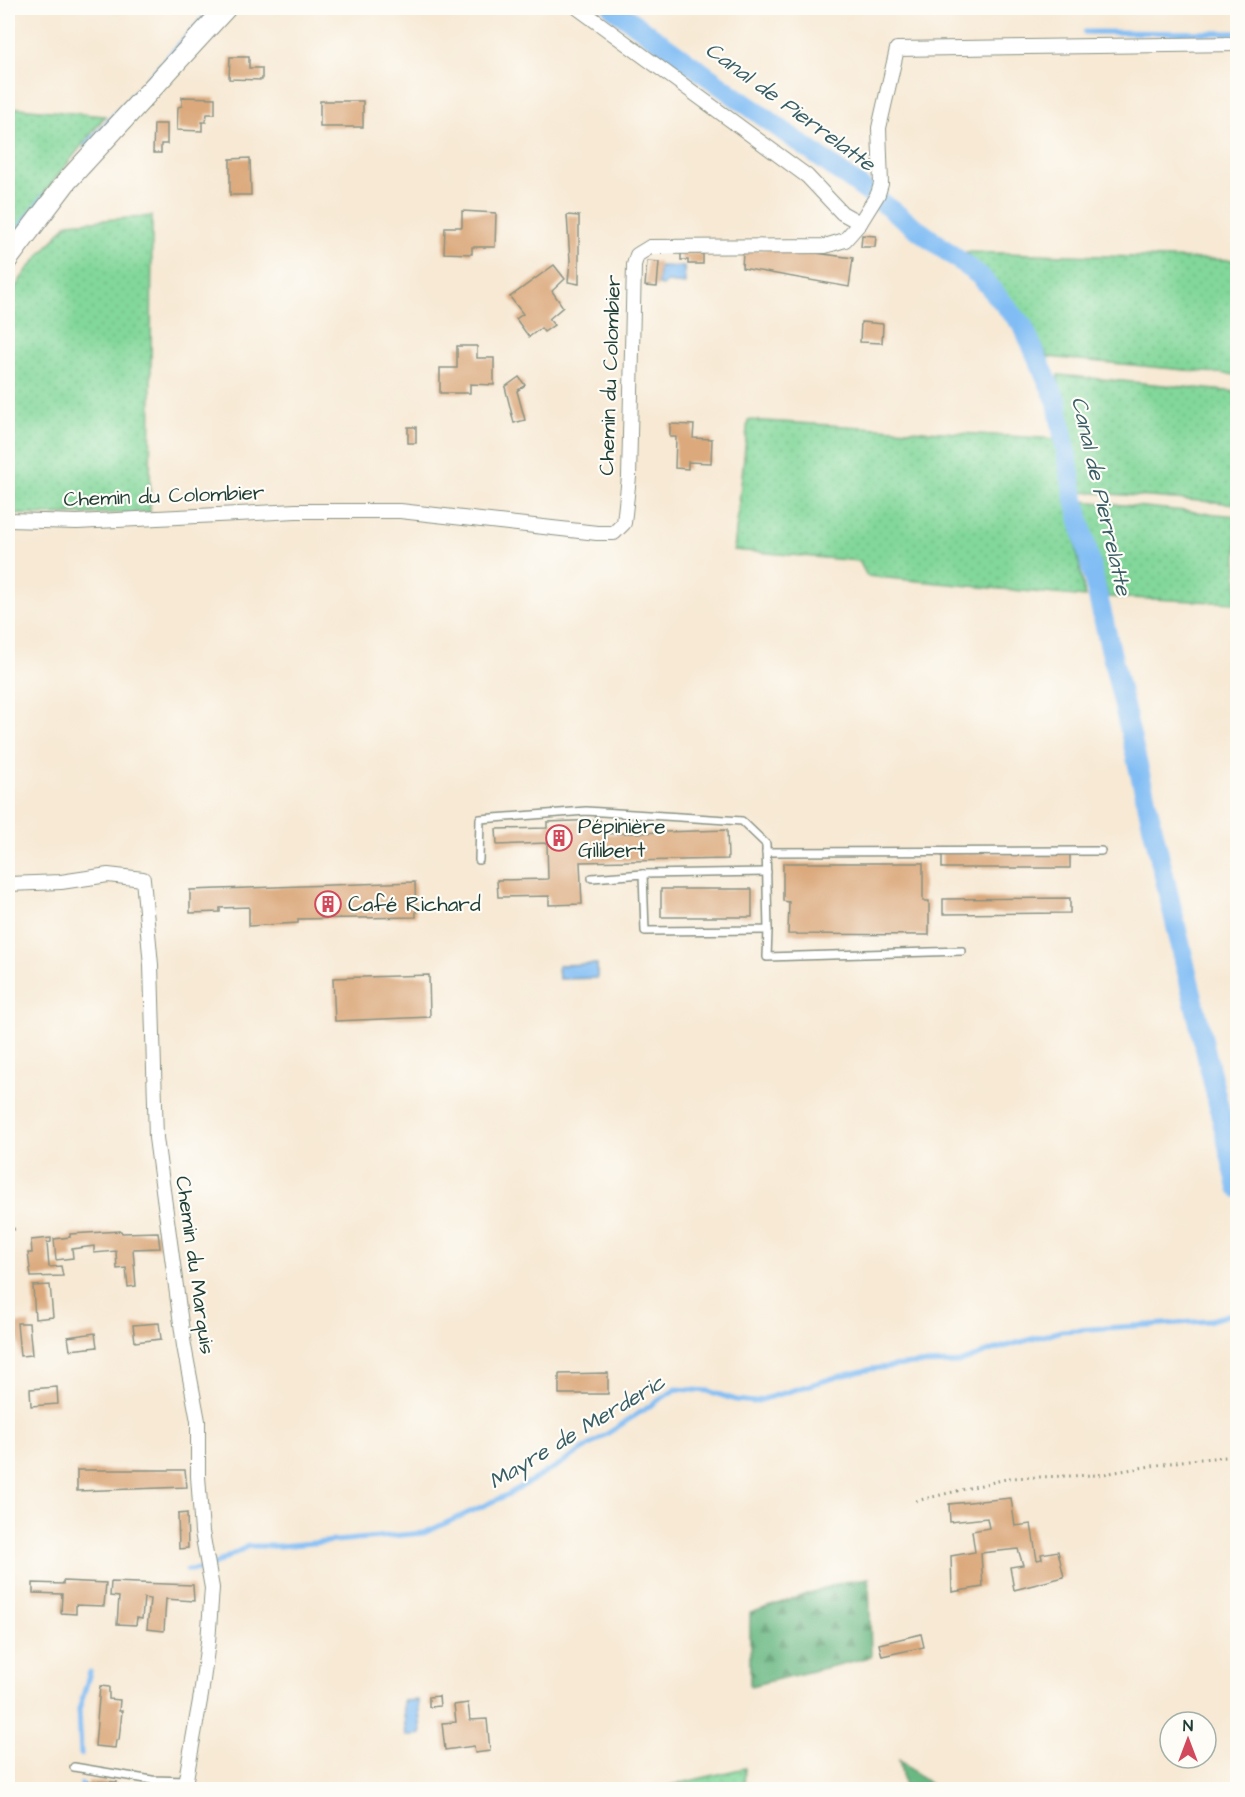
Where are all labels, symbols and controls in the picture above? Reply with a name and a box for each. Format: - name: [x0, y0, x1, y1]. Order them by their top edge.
- water label: Canal de Pierrelatte: [699, 35, 882, 180]
- street label: Chemin du Colombier: [592, 274, 628, 476]
- water label: Canal de Pierrelatte: [1063, 394, 1139, 599]
- street label: Chemin du Colombier: [63, 478, 265, 514]
- place label: Pépinière Gilibert: [578, 812, 666, 865]
- building icon: Pépinière Gilibert: [544, 823, 574, 853]
- building icon: Café Richard: [313, 889, 343, 919]
- place label: Café Richard: [348, 890, 481, 919]
- street label: Chemin du Marquis: [168, 1174, 222, 1356]
- water label: Mayre de Merderic: [483, 1366, 673, 1498]
- north arrow: [1158, 1710, 1218, 1770]
- text: N: [1183, 1715, 1193, 1737]

